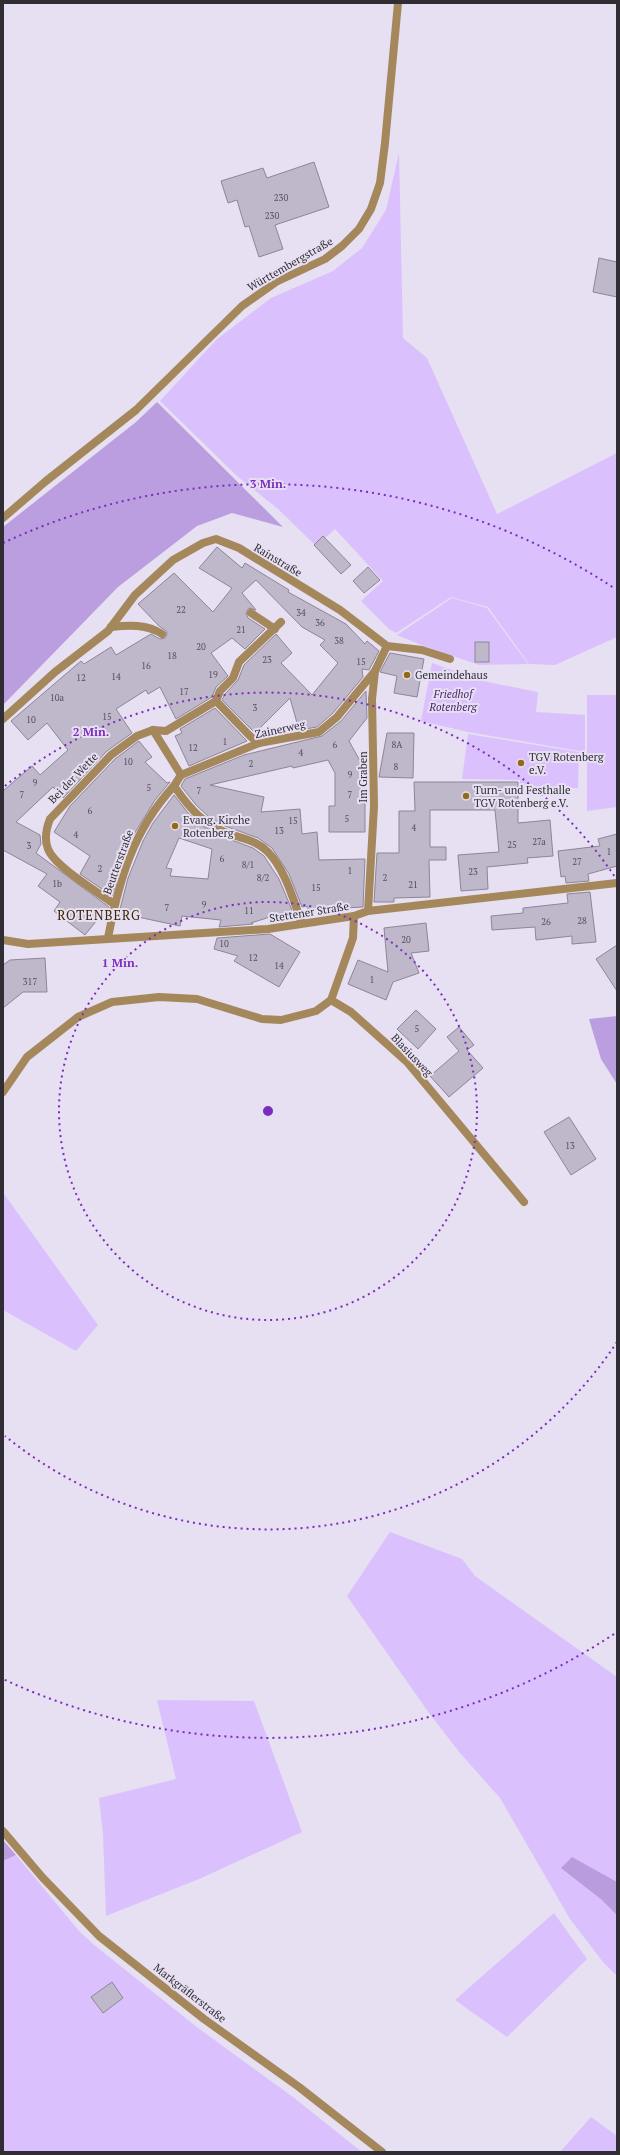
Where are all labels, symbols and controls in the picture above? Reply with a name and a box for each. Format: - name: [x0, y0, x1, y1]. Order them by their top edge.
- house number: 230: [274, 192, 288, 204]
- house number: 230: [265, 210, 279, 222]
- street label: Württembergstraße: [245, 234, 336, 294]
- text: 3 Min.: [250, 476, 286, 491]
- street label: Rainstraße: [251, 540, 305, 580]
- house number: 22: [176, 604, 186, 616]
- house number: 34: [296, 607, 306, 619]
- house number: 36: [315, 617, 325, 629]
- house number: 21: [236, 624, 246, 636]
- house number: 38: [334, 635, 344, 647]
- house number: 20: [196, 641, 206, 653]
- house number: 18: [167, 650, 177, 662]
- house number: 23: [262, 654, 272, 666]
- house number: 15: [356, 656, 366, 668]
- house number: 16: [141, 660, 151, 672]
- place label: Gemeindehaus: [415, 668, 488, 682]
- house number: 19: [208, 669, 218, 681]
- marker: Gemeindehaus: [402, 670, 412, 680]
- house number: 14: [111, 671, 121, 683]
- house number: 12: [76, 672, 86, 684]
- house number: 17: [179, 686, 189, 698]
- park label: Friedhof Rotenberg: [428, 687, 477, 714]
- house number: 10a: [50, 692, 65, 704]
- house number: 3: [253, 702, 258, 714]
- house number: 15: [102, 711, 112, 723]
- house number: 10: [26, 714, 36, 726]
- street label: Zainerweg: [254, 717, 307, 741]
- text: 2 Min.: [73, 724, 109, 739]
- house number: 1: [223, 736, 227, 748]
- house number: 6: [333, 739, 338, 751]
- house number: 8A: [392, 739, 403, 751]
- house number: 12: [188, 742, 198, 754]
- house number: 4: [299, 747, 304, 759]
- street label: Bei der Wette: [45, 749, 101, 806]
- place label: TGV Rotenberg e.V.: [529, 750, 604, 777]
- street label: Im Graben: [356, 751, 370, 803]
- house number: 10: [123, 756, 133, 768]
- house number: 2: [249, 758, 254, 770]
- marker: TGV Rotenberg e.V.: [516, 758, 526, 768]
- house number: 8: [394, 761, 399, 773]
- house number: 9: [348, 769, 353, 781]
- house number: 9: [33, 777, 38, 789]
- house number: 5: [147, 782, 152, 794]
- place label: Turn- und Festhalle TGV Rotenberg e.V.: [474, 783, 571, 810]
- house number: 7: [197, 785, 202, 797]
- house number: 7: [20, 789, 25, 801]
- house number: 7: [348, 789, 353, 801]
- marker: Turn- und Festhalle TGV Rotenberg e.V.: [461, 791, 471, 801]
- house number: 6: [88, 805, 93, 817]
- place label: Evang. Kirche Rotenberg: [183, 813, 250, 840]
- house number: 5: [345, 813, 350, 825]
- house number: 15: [288, 815, 298, 827]
- marker: Evang. Kirche Rotenberg: [170, 821, 180, 831]
- house number: 4: [412, 822, 417, 834]
- house number: 13: [274, 825, 284, 837]
- street label: Beutterstraße: [100, 827, 136, 896]
- house number: 4: [74, 829, 79, 841]
- house number: 27a: [532, 836, 546, 848]
- house number: 25: [507, 839, 517, 851]
- house number: 3: [27, 840, 32, 852]
- house number: 1: [607, 846, 611, 858]
- house number: 6: [220, 853, 225, 865]
- house number: 27: [572, 856, 582, 868]
- house number: 8/1: [242, 859, 254, 871]
- house number: 2: [98, 863, 103, 875]
- house number: 1: [348, 865, 352, 877]
- house number: 23: [468, 866, 478, 878]
- house number: 8/2: [257, 872, 270, 884]
- house number: 2: [383, 872, 388, 884]
- house number: 1b: [52, 878, 62, 890]
- house number: 21: [408, 879, 418, 891]
- house number: 15: [311, 882, 321, 894]
- house number: 9: [202, 899, 207, 911]
- street label: Stettener Straße: [268, 899, 350, 925]
- house number: 7: [165, 902, 170, 914]
- house number: 11: [244, 905, 254, 917]
- district label: ROTENBERG: [57, 906, 141, 924]
- house number: 28: [577, 915, 587, 927]
- house number: 26: [541, 916, 551, 928]
- house number: 20: [401, 934, 411, 946]
- house number: 10: [219, 938, 229, 950]
- house number: 12: [248, 952, 258, 964]
- text: 1 Min.: [102, 955, 138, 970]
- house number: 14: [274, 960, 284, 972]
- house number: 1: [370, 974, 374, 986]
- house number: 317: [23, 976, 37, 988]
- house number: 5: [415, 1023, 420, 1035]
- street label: Blasiusweg: [388, 1031, 436, 1079]
- centre of rings: [261, 1104, 275, 1118]
- house number: 13: [565, 1140, 575, 1152]
- street label: Markgräflerstraße: [151, 1960, 229, 2026]

